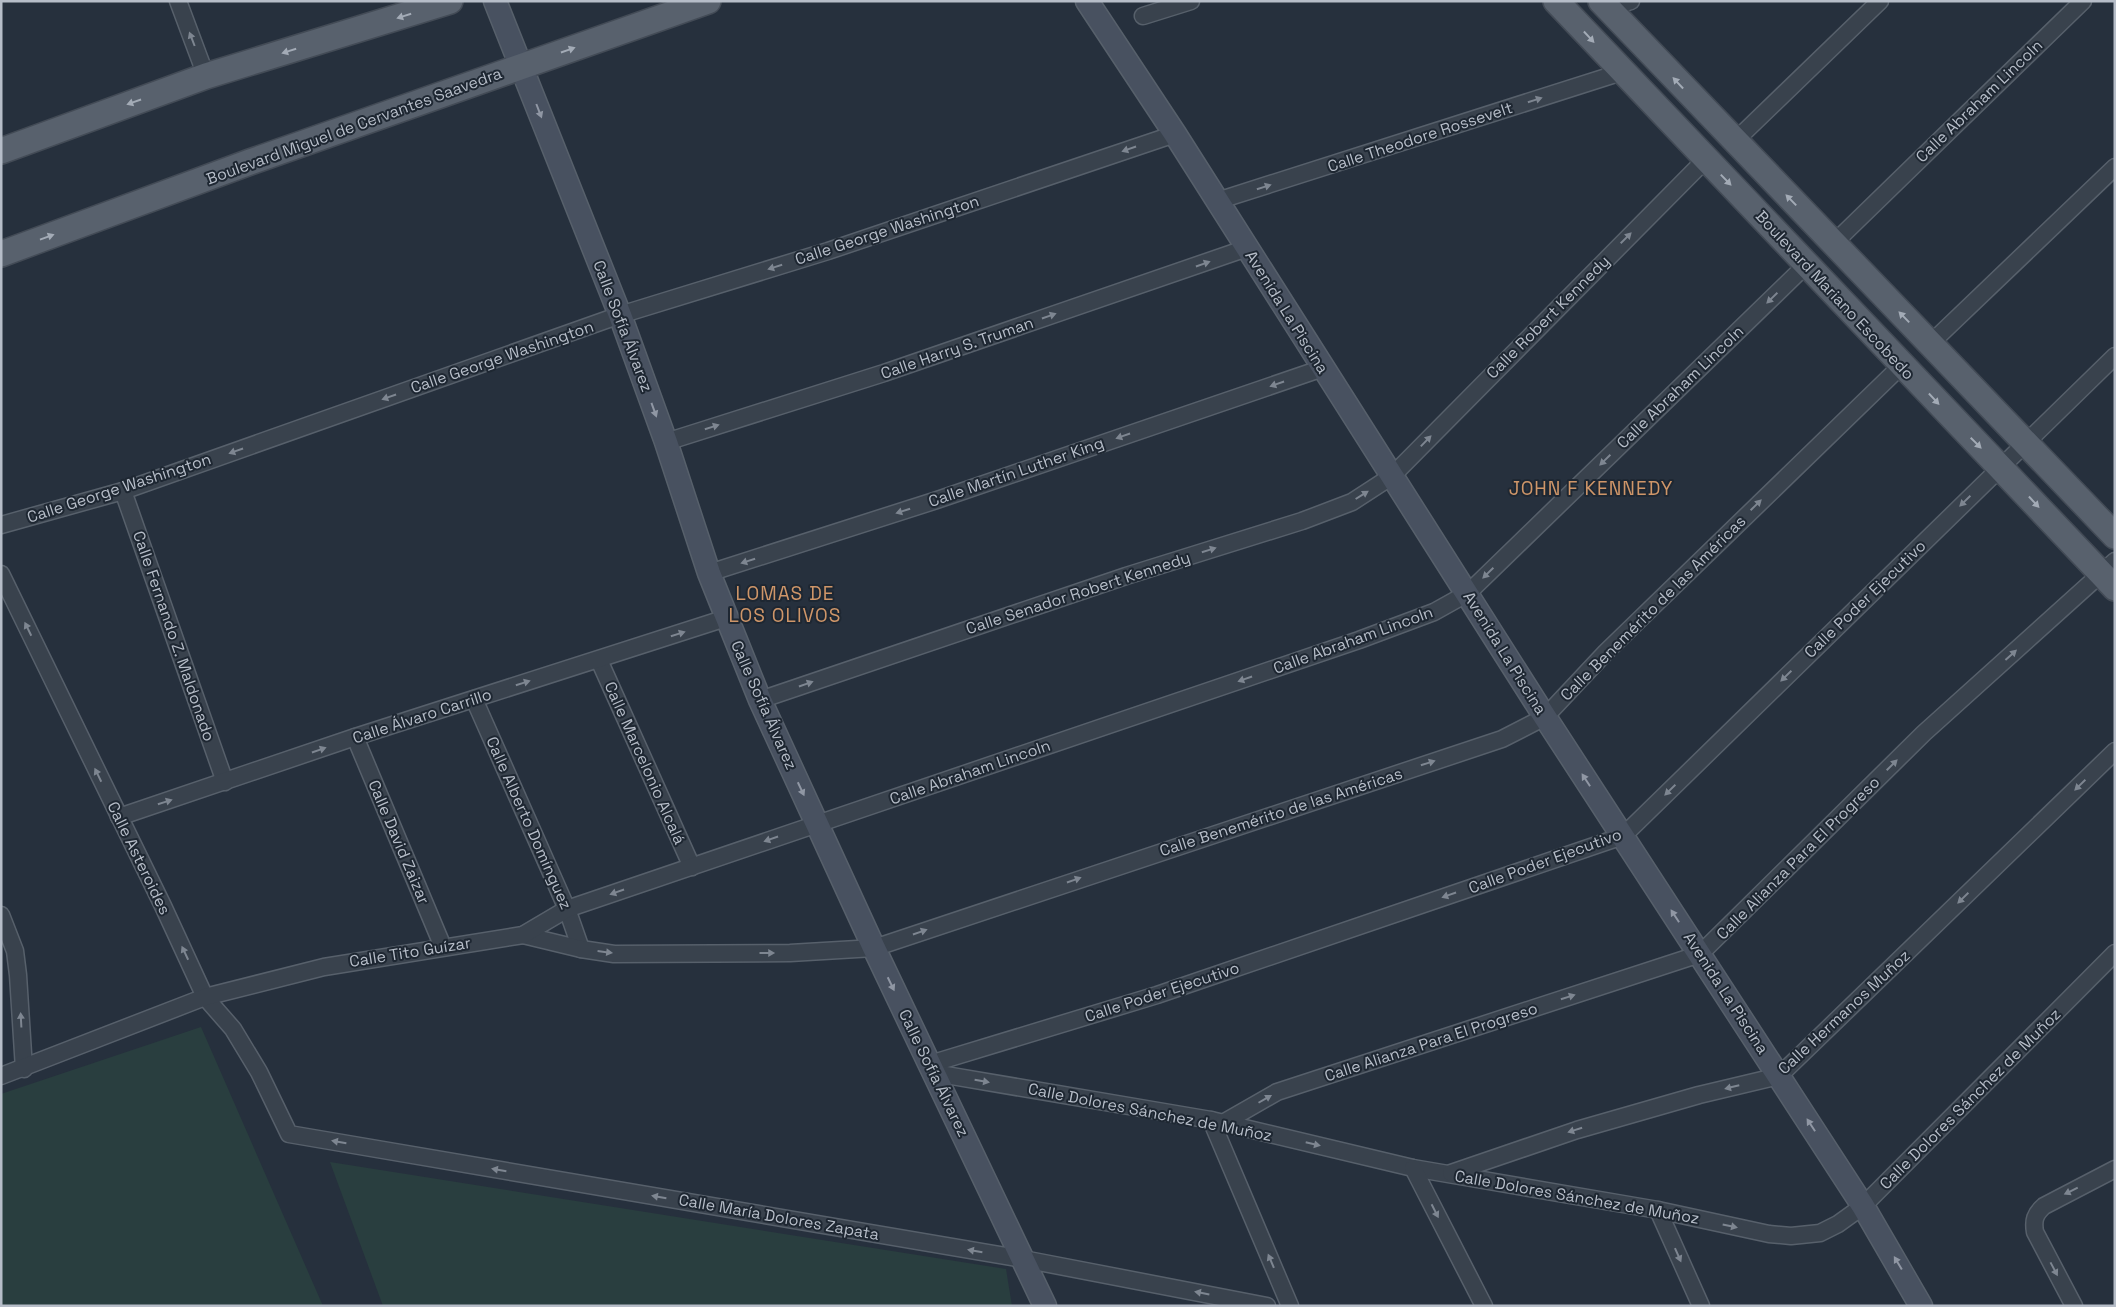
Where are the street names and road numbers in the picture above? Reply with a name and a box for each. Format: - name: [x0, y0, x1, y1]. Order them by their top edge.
- street label: Calle Abraham Lincoln: [1911, 35, 2047, 167]
- street label: Boulevard Miguel de Cervantes Saavedra: [203, 63, 505, 189]
- street label: Calle Theodore Rossevelt: [1325, 97, 1515, 177]
- street label: Calle George Washington: [792, 190, 982, 270]
- street label: Boulevard Mariano Escobedo: [1751, 206, 1919, 384]
- street label: Avenida La Piscina: [1241, 246, 1333, 378]
- street label: Calle Robert Kennedy: [1482, 251, 1614, 383]
- street label: Calle Sofía Álvarez: [588, 257, 658, 395]
- street label: Calle Harry S. Truman: [878, 312, 1036, 384]
- street label: Calle George Washington: [408, 316, 596, 398]
- street label: Calle Abraham Lincoln: [1612, 321, 1748, 453]
- street label: Calle Martín Luther King: [926, 432, 1106, 512]
- street label: Calle George Washington: [24, 448, 214, 528]
- street label: Calle Benemérito de las Américas: [1556, 511, 1750, 705]
- street label: Calle Fernando Z. Maldonado: [128, 528, 220, 744]
- street label: Calle Poder Ejecutivo: [1800, 535, 1930, 663]
- street label: Calle Senador Robert Kennedy: [963, 547, 1193, 639]
- street label: Avenida La Piscina: [1459, 587, 1551, 719]
- street label: Calle Abraham Lincoln: [1270, 601, 1436, 679]
- street label: Calle Sofía Álvarez: [726, 637, 802, 773]
- street label: Calle Marcelonio Alcalá: [600, 678, 690, 848]
- street label: Calle Álvaro Carrillo: [350, 684, 494, 748]
- street label: Calle Alberto Domínguez: [481, 733, 577, 913]
- street label: Calle Abraham Lincoln: [887, 735, 1053, 809]
- street label: Calle Benemérito de las Américas: [1157, 763, 1405, 861]
- street label: Calle Alianza Para El Progreso: [1712, 772, 1884, 944]
- street label: Calle David Zaizar: [363, 777, 435, 907]
- street label: Calle Asteroides: [103, 798, 175, 918]
- street label: Calle Poder Ejecutivo: [1466, 824, 1624, 898]
- street label: Avenida La Piscina: [1679, 928, 1773, 1058]
- street label: Calle Tito Guízar: [348, 932, 472, 972]
- street label: Calle Hermanos Muñoz: [1773, 945, 1915, 1079]
- street label: Calle Poder Ejecutivo: [1082, 957, 1242, 1027]
- street label: Calle Alianza Para El Progreso: [1322, 998, 1540, 1086]
- street label: Calle Dolores Sánchez de Muñoz: [1875, 1004, 2065, 1194]
- street label: Calle Sofía Álvarez: [894, 1006, 974, 1140]
- street label: Calle Dolores Sánchez de Muñoz: [1026, 1078, 1274, 1146]
- street label: Calle Dolores Sánchez de Muñoz: [1453, 1165, 1701, 1229]
- street label: Calle María Dolores Zapata: [677, 1189, 881, 1245]

